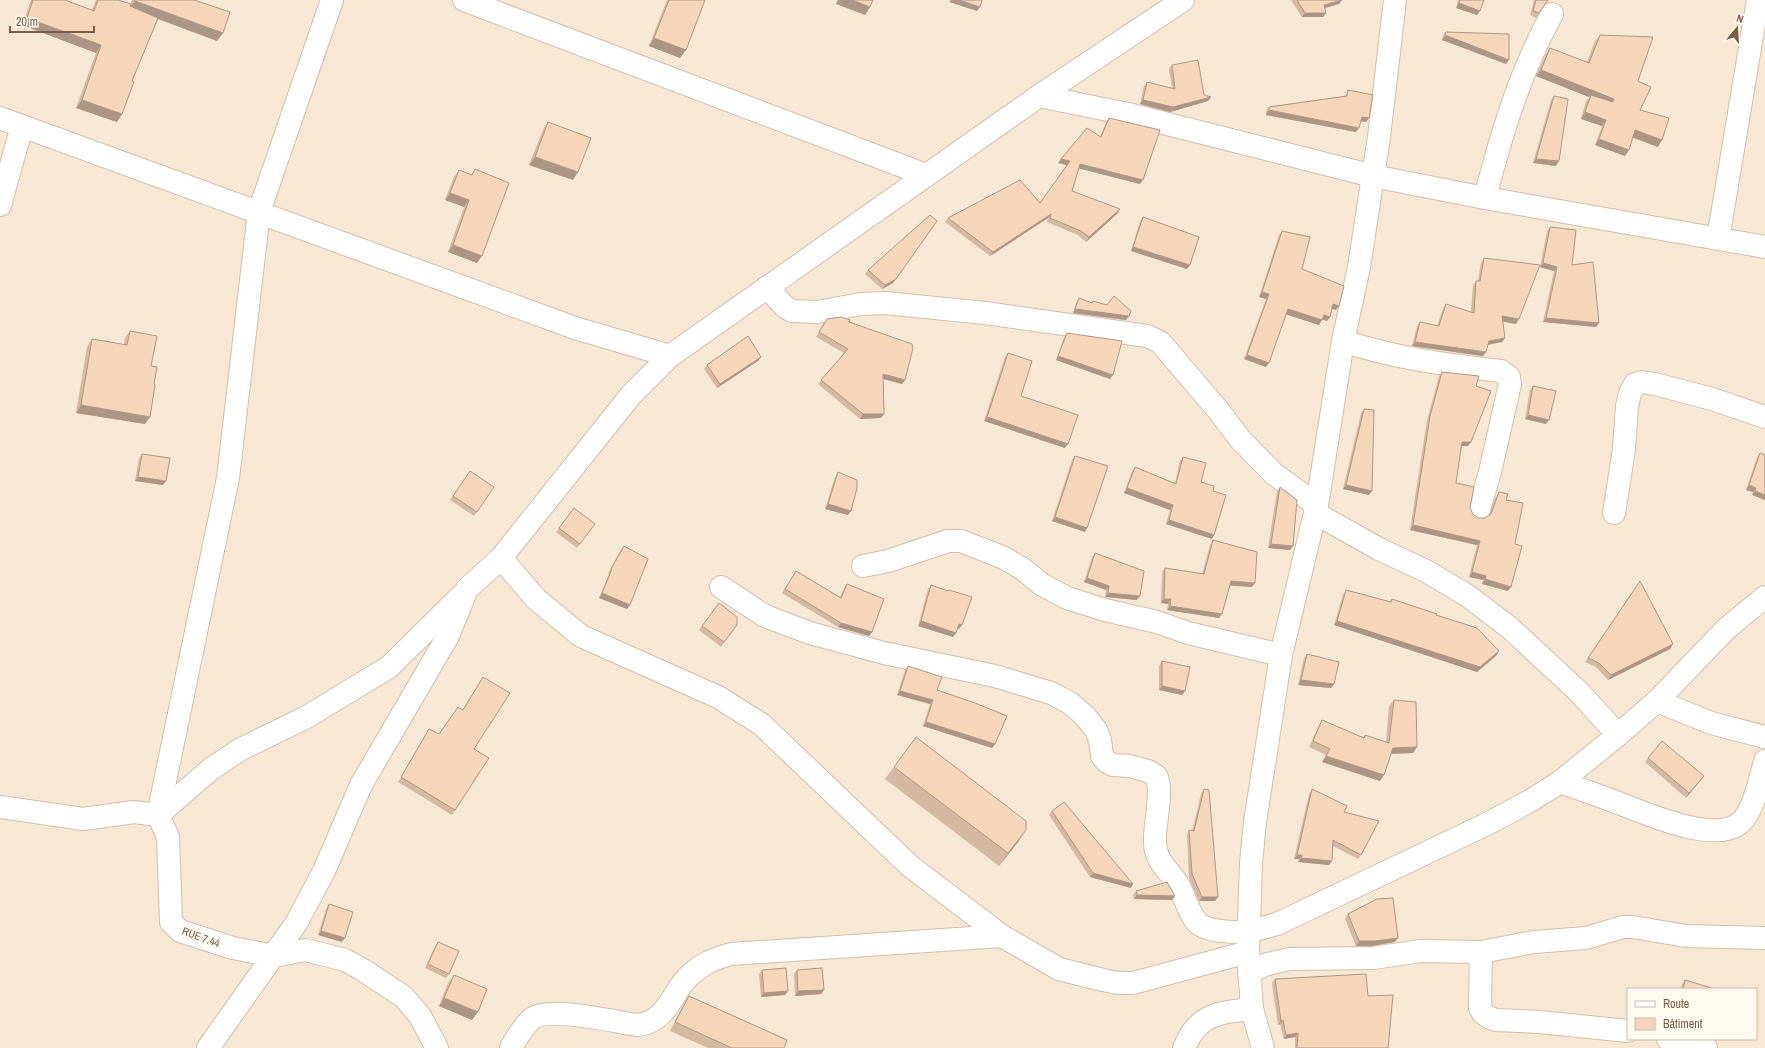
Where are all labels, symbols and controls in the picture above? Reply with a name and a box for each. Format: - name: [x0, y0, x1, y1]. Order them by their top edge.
- scale bar: [10, 8, 94, 34]
- north arrow: [1717, 8, 1757, 48]
- text: N: [1735, 11, 1745, 26]
- text: 20 m: [16, 14, 38, 30]
- street label: RUE 7.44: [180, 924, 222, 950]
- legend: [1627, 988, 1757, 1040]
- text: Route: [1663, 996, 1689, 1012]
- text: Bâtiment: [1663, 1016, 1703, 1032]

